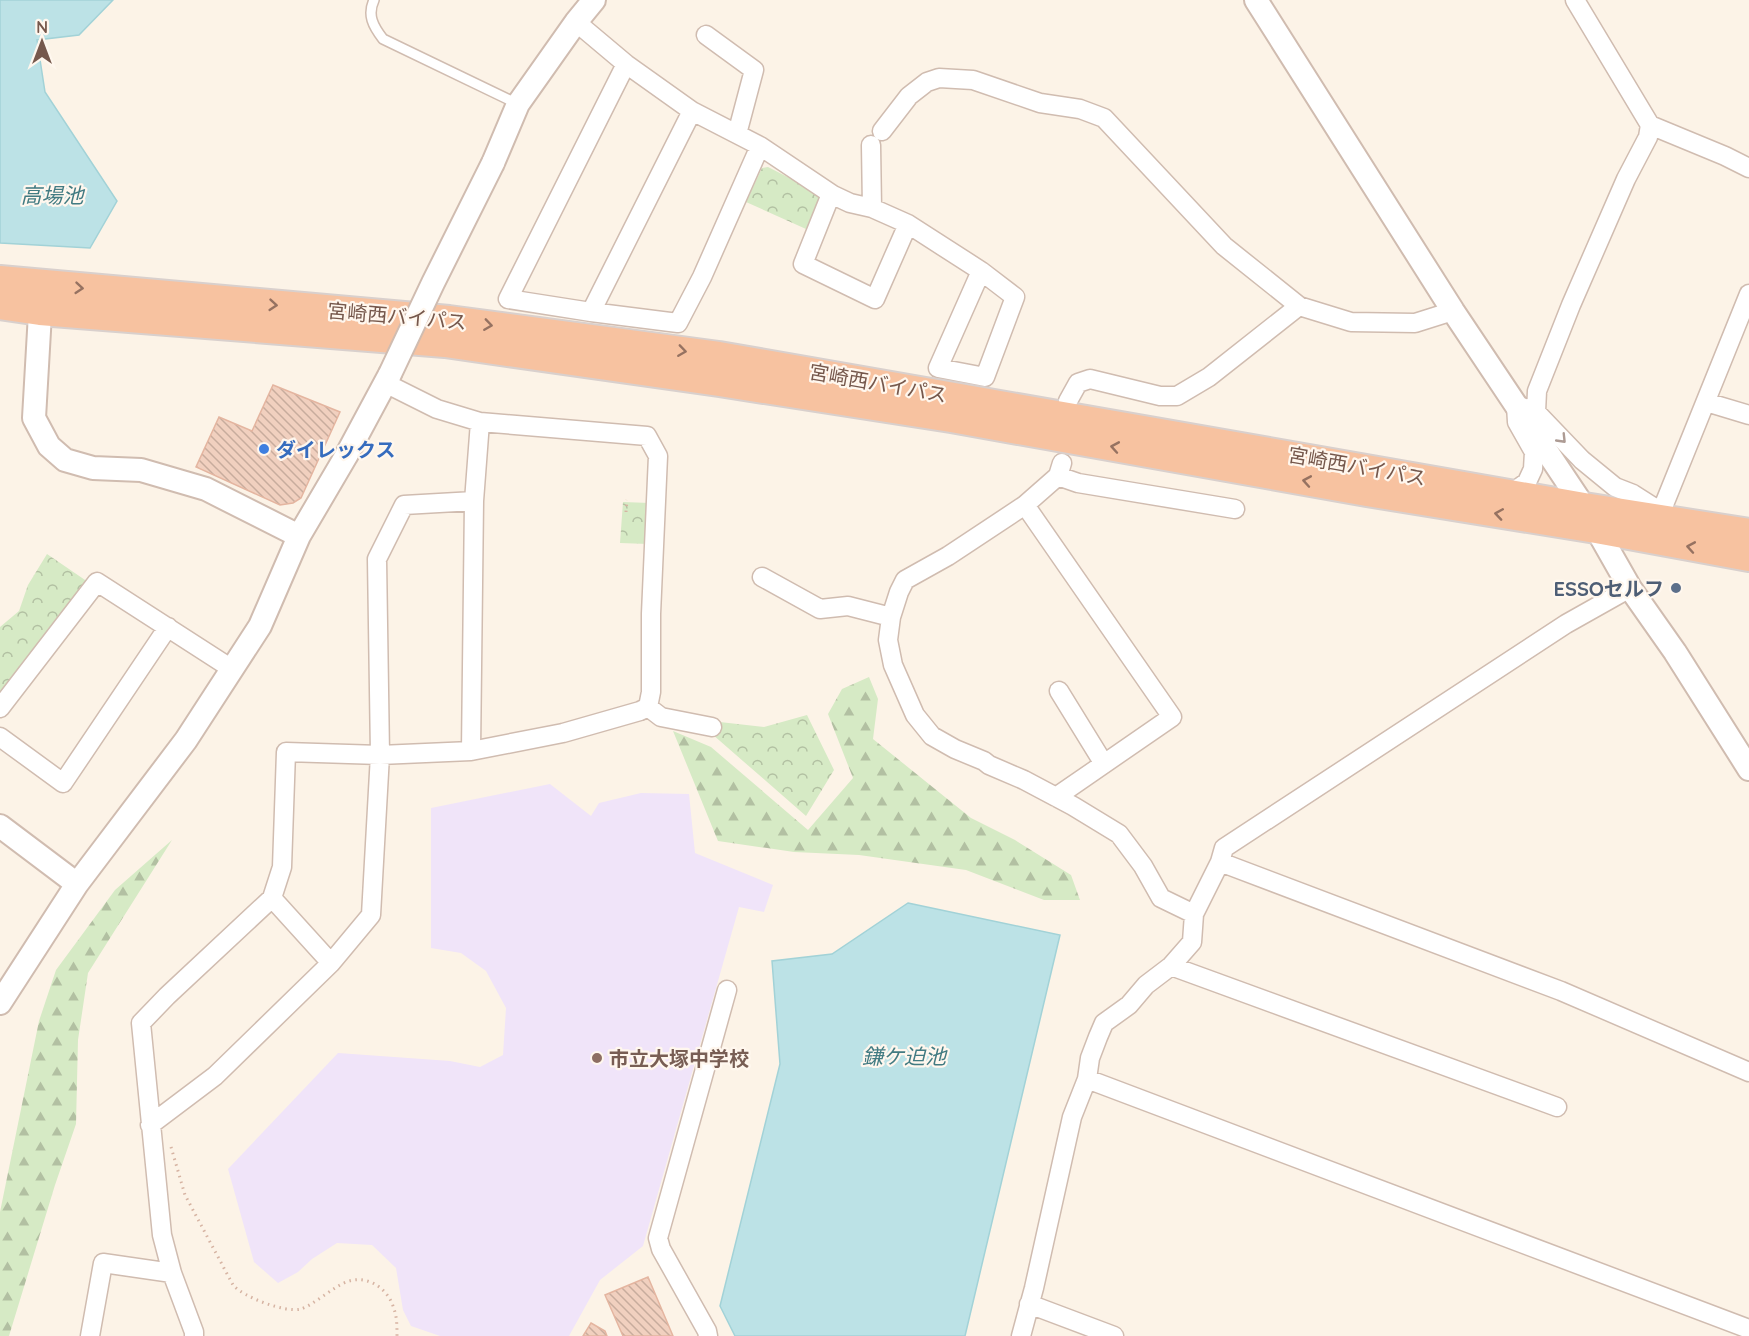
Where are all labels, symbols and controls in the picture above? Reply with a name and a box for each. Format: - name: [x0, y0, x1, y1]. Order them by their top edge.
- north arrow: [12, 12, 72, 72]
- text: N: [36, 17, 48, 37]
- water label: 高場池: [21, 182, 85, 208]
- one-way arrow: [75, 281, 84, 294]
- street label: 宮崎西バイパス: [326, 297, 468, 335]
- one-way arrow: [269, 298, 278, 311]
- one-way arrow: [484, 319, 493, 331]
- one-way arrow: [677, 344, 686, 356]
- street label: 宮崎西バイパス: [807, 359, 949, 407]
- one-way arrow: [1554, 431, 1565, 442]
- place label: ダイレックス: [276, 437, 395, 462]
- one-way arrow: [1110, 441, 1120, 454]
- marker: ダイレックス: [257, 442, 271, 456]
- street label: 宮崎西バイパス: [1286, 442, 1428, 490]
- one-way arrow: [1302, 476, 1312, 488]
- one-way arrow: [1495, 508, 1504, 520]
- one-way arrow: [1687, 541, 1696, 553]
- place label: ESSOセルフ: [1554, 576, 1664, 601]
- marker: ESSOセルフ: [1669, 581, 1683, 595]
- water label: 鎌ケ迫池: [862, 1043, 948, 1069]
- place label: 市立大塚中学校: [609, 1046, 749, 1071]
- marker: 市立大塚中学校: [590, 1051, 604, 1065]

